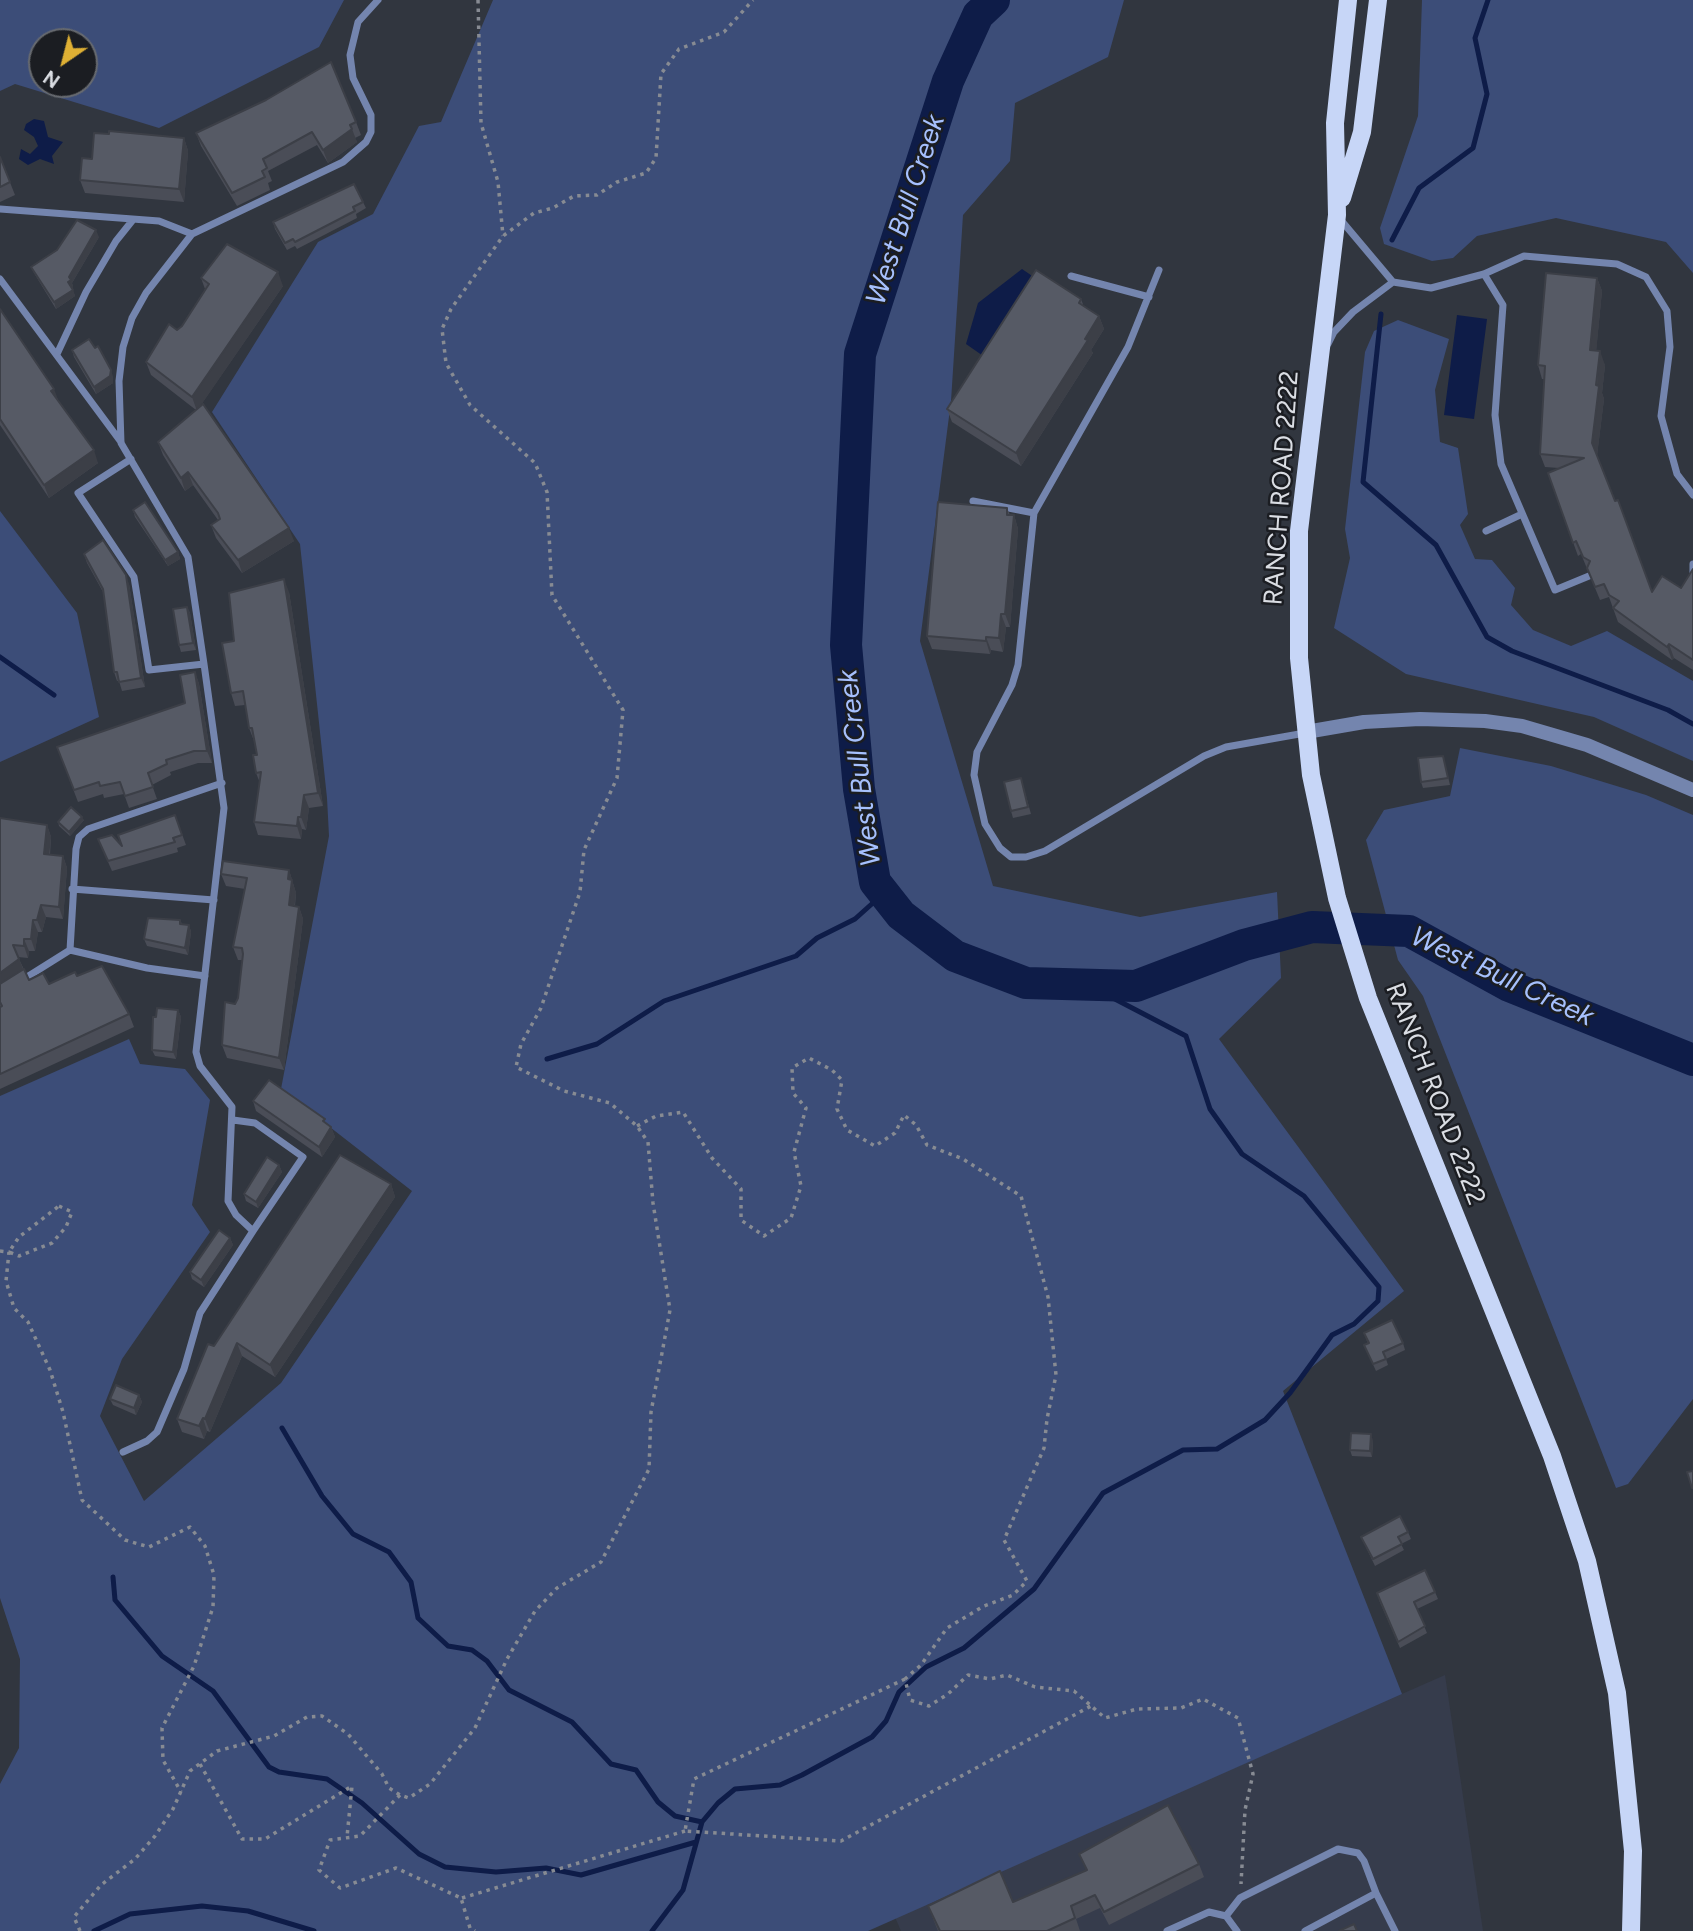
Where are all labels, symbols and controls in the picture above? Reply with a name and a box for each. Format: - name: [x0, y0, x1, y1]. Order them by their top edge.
- north arrow: [28, 28, 98, 98]
- text: N: [39, 65, 64, 93]
- water label: West Bull Creek: [859, 111, 953, 309]
- street label: RANCH ROAD 2222: [1258, 370, 1306, 606]
- water label: West Bull Creek: [831, 668, 889, 868]
- water label: West Bull Creek: [1405, 920, 1599, 1034]
- street label: RANCH ROAD 2222: [1378, 979, 1492, 1209]

